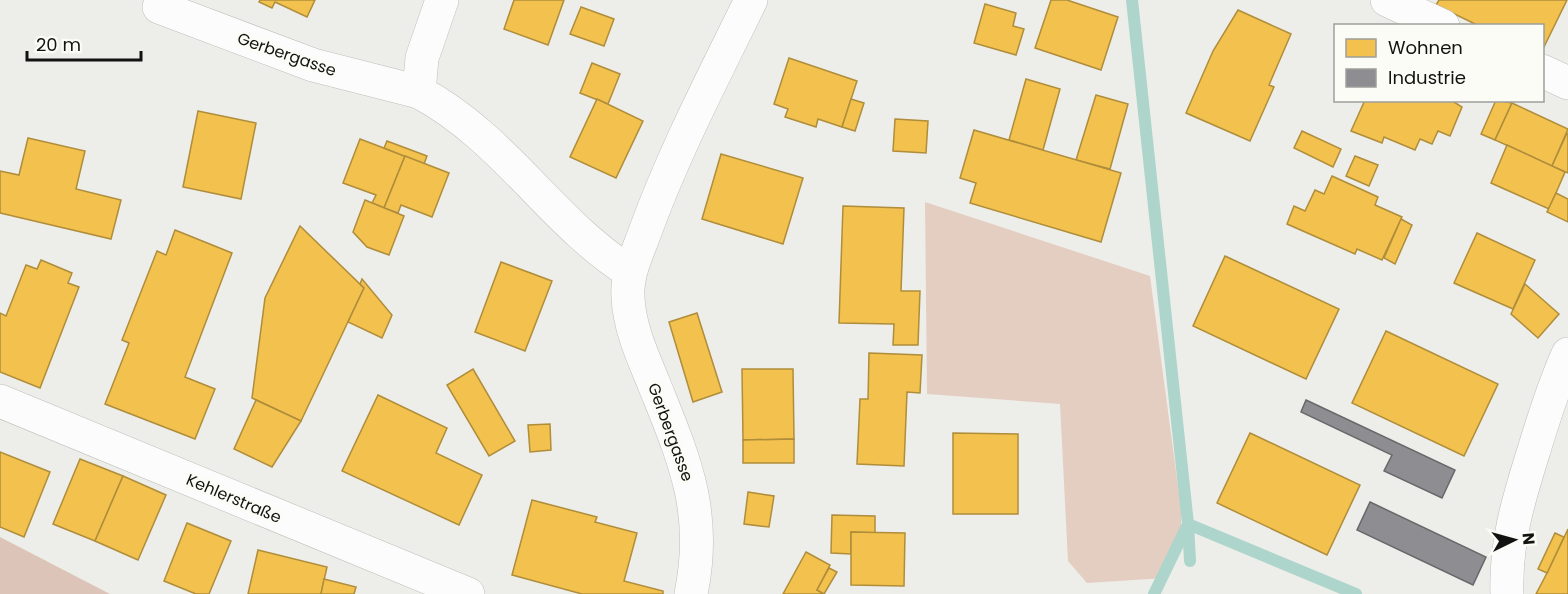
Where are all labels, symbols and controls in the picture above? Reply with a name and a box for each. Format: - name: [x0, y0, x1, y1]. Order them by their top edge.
- scale bar: [27, 24, 141, 62]
- legend: [1334, 24, 1544, 102]
- street label: Gerbergasse: [234, 27, 339, 82]
- text: 20 m: [36, 32, 81, 57]
- text: Wohnen: [1388, 35, 1463, 60]
- text: Industrie: [1388, 65, 1466, 90]
- street label: Gerbergasse: [642, 380, 699, 485]
- street label: Kehlerstraße: [183, 468, 285, 529]
- north arrow: [1484, 510, 1544, 570]
- text: N: [1516, 532, 1540, 546]

